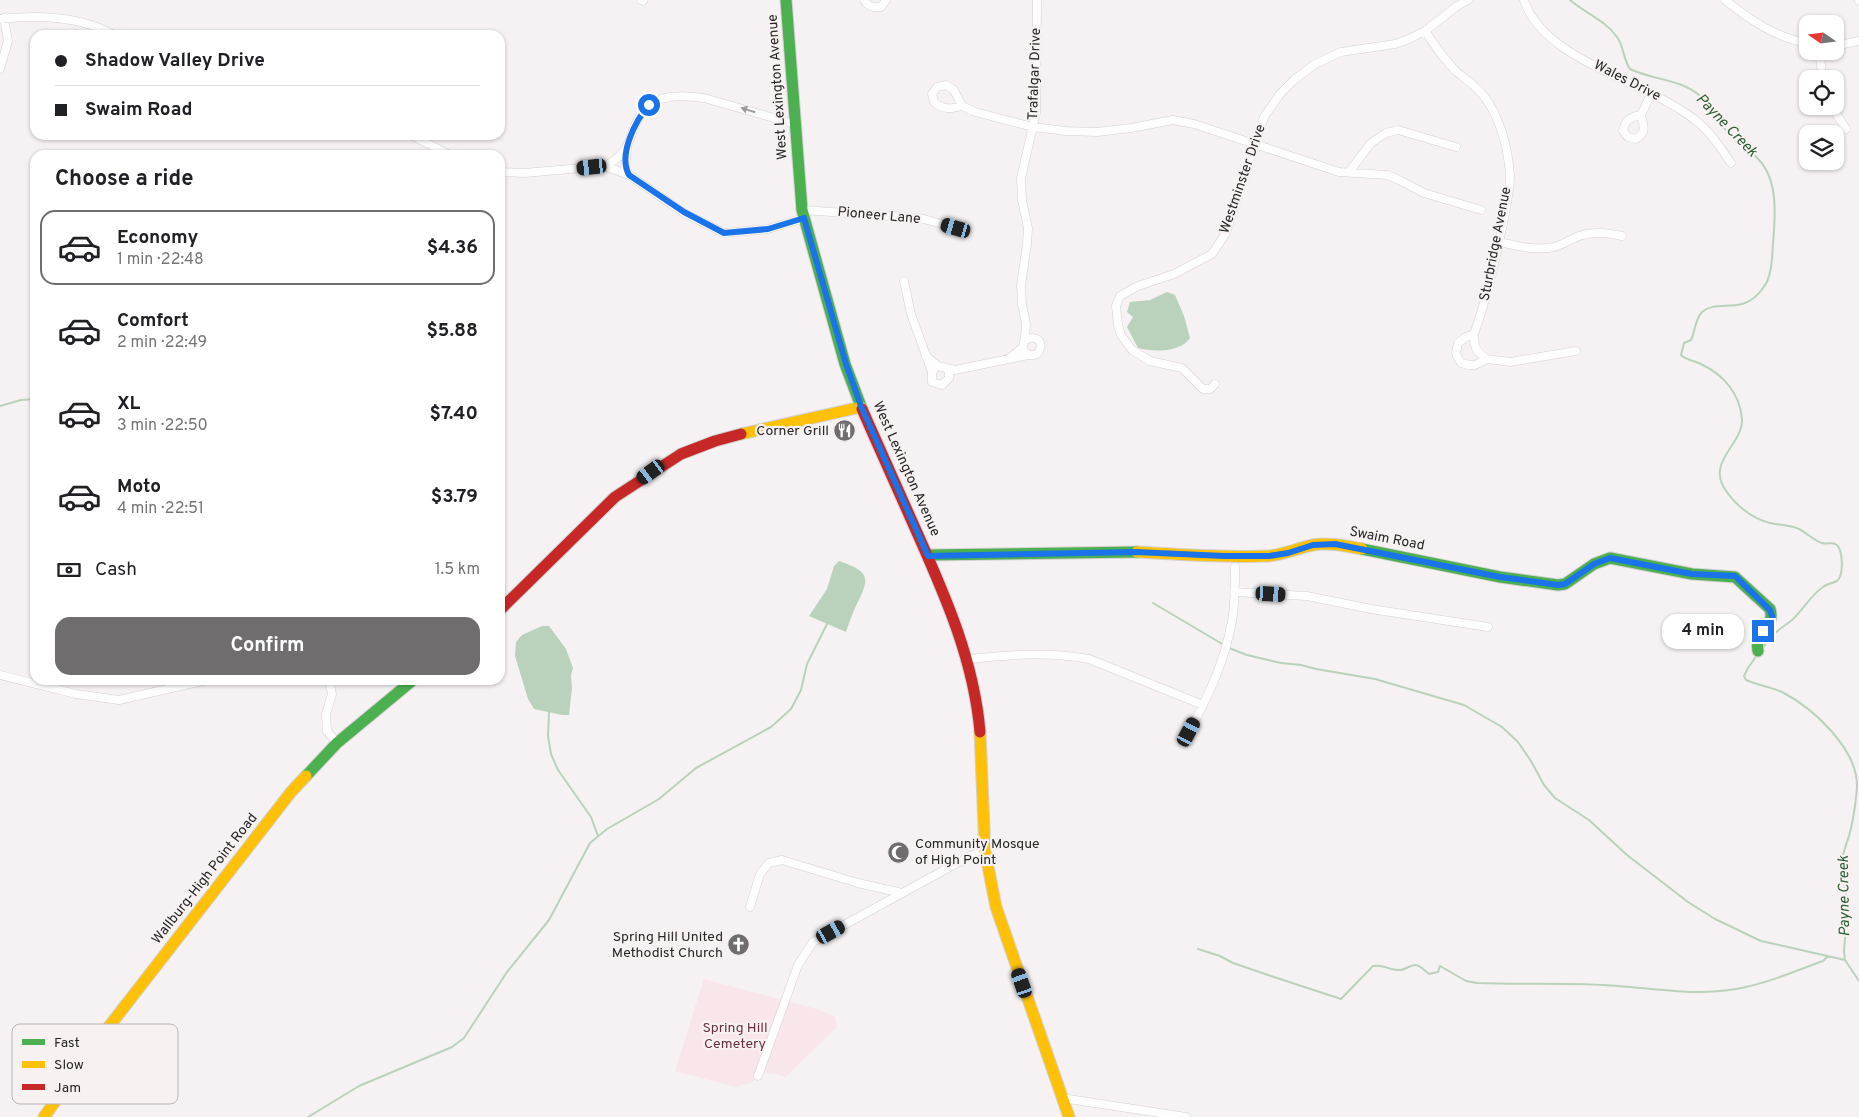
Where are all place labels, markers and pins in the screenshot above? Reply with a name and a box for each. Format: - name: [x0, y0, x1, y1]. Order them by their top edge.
- restaurant icon: Corner Grill: [833, 419, 857, 443]
- place label: Corner Grill: [756, 423, 829, 440]
- place label: Community Mosque of High Point: [915, 836, 1040, 869]
- mosque icon: Community Mosque of High Point: [887, 840, 911, 864]
- place label: Spring Hill United Methodist Church: [612, 929, 723, 962]
- church icon: Spring Hill United Methodist Church: [727, 933, 751, 957]

